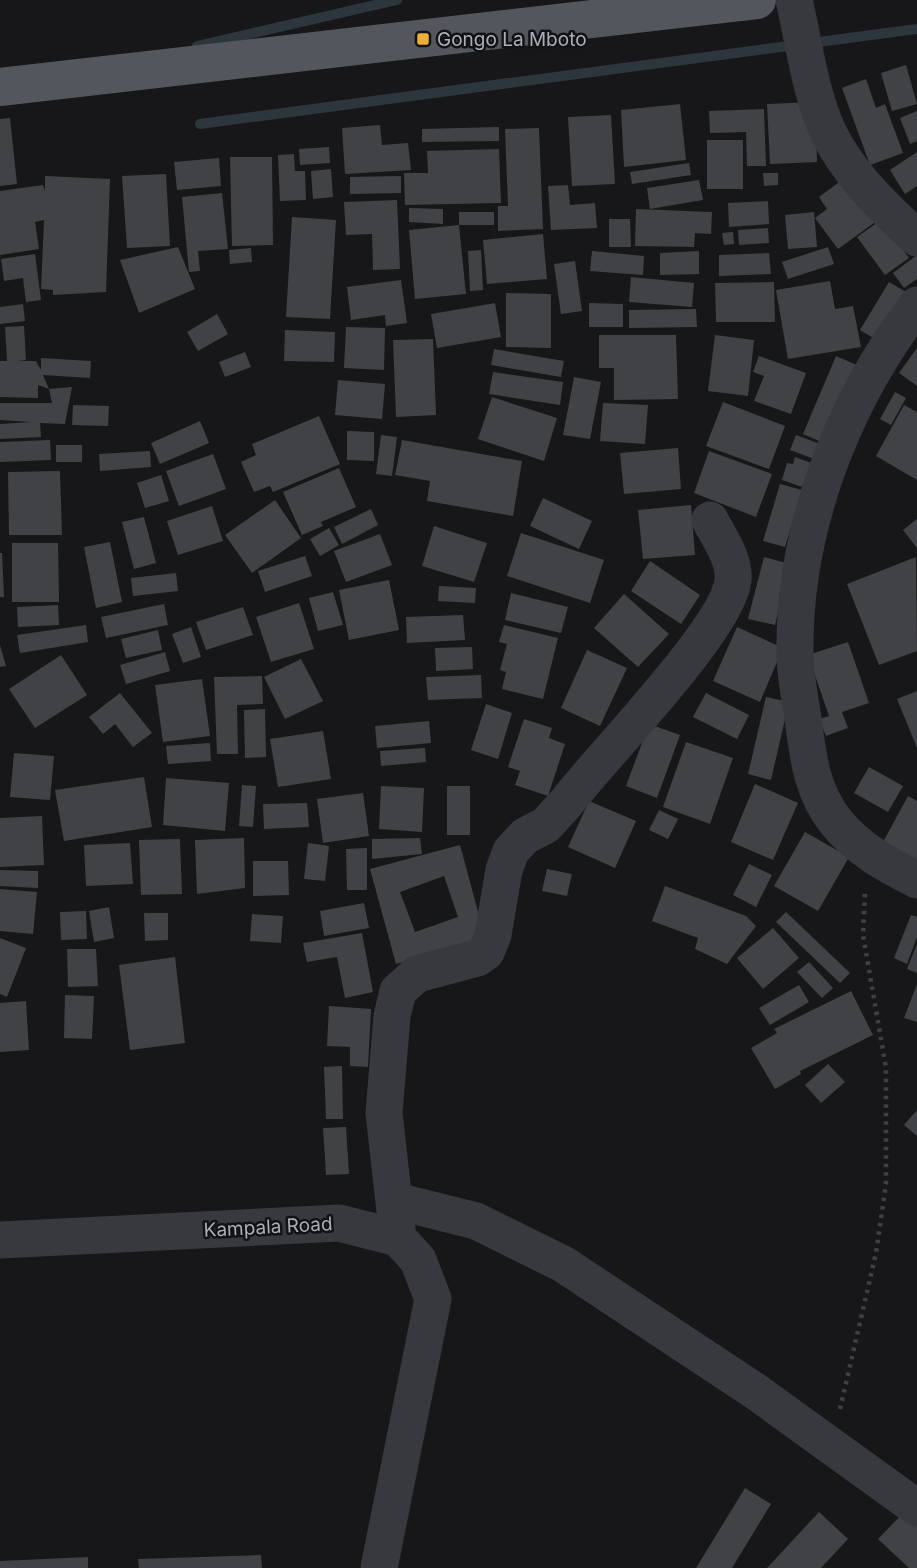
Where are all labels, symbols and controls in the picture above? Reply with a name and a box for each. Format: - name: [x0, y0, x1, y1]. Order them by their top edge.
- place label: Gongo La Mboto: [437, 28, 587, 51]
- marker: Gongo La Mboto: [415, 31, 431, 47]
- street label: Kampala Road: [203, 1212, 333, 1242]

